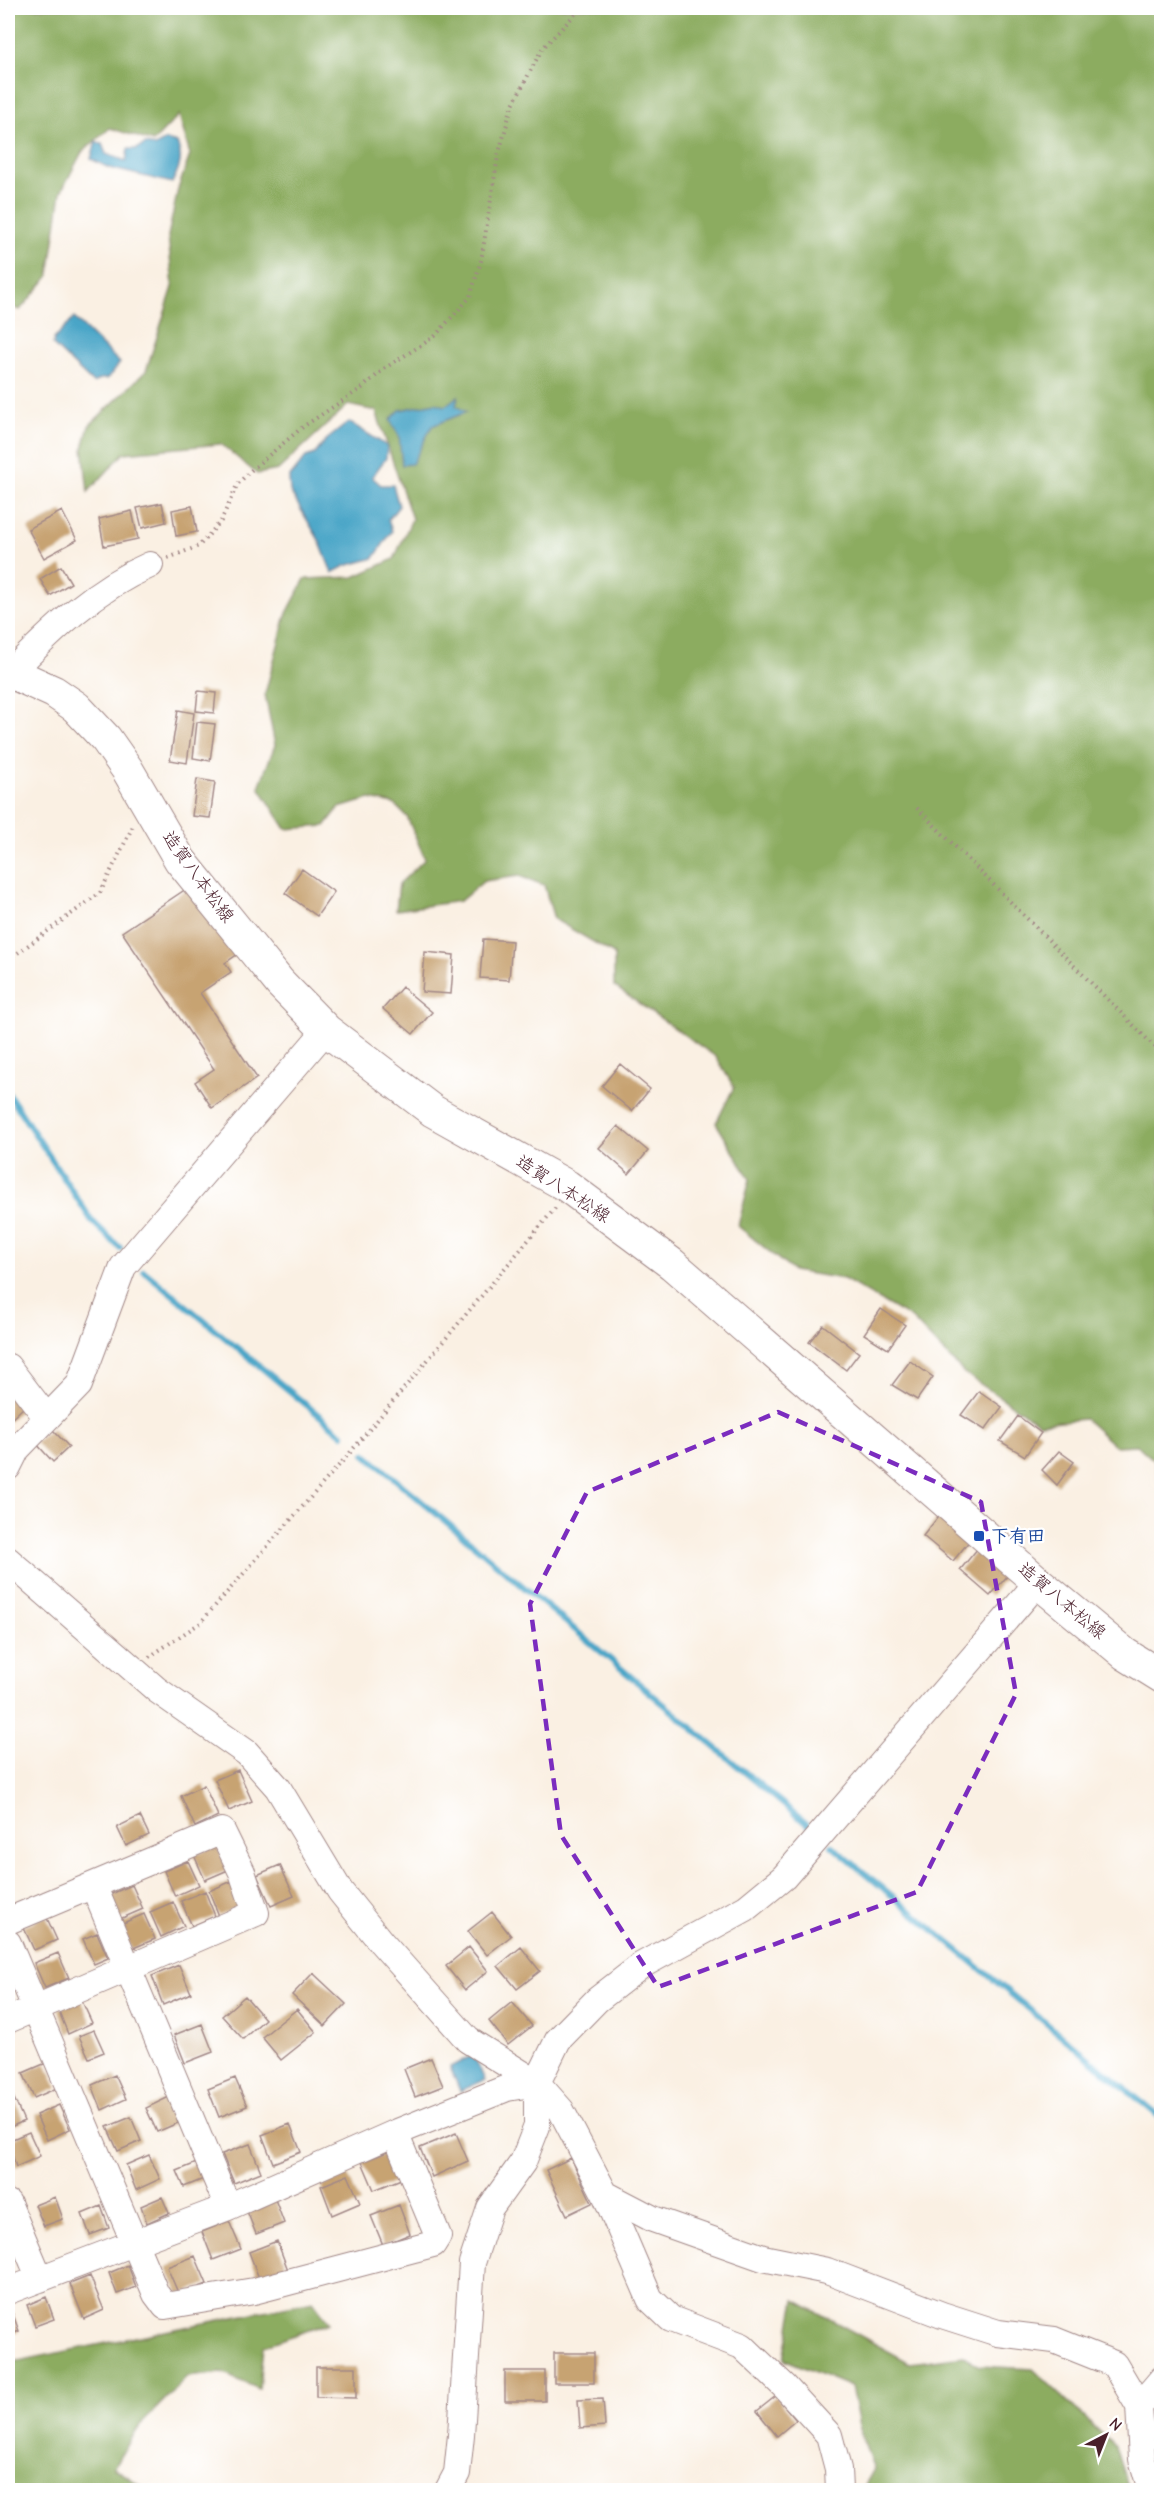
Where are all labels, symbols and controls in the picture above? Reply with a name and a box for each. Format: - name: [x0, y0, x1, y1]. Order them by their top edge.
- street label: 造賀八本松線: [158, 827, 238, 927]
- street label: 造賀八本松線: [512, 1151, 614, 1227]
- place label: 下有田: [991, 1526, 1045, 1547]
- marker: 下有田: [972, 1529, 986, 1543]
- street label: 造賀八本松線: [1014, 1558, 1110, 1644]
- north arrow: [1076, 2405, 1136, 2465]
- text: N: [1105, 2414, 1125, 2435]

